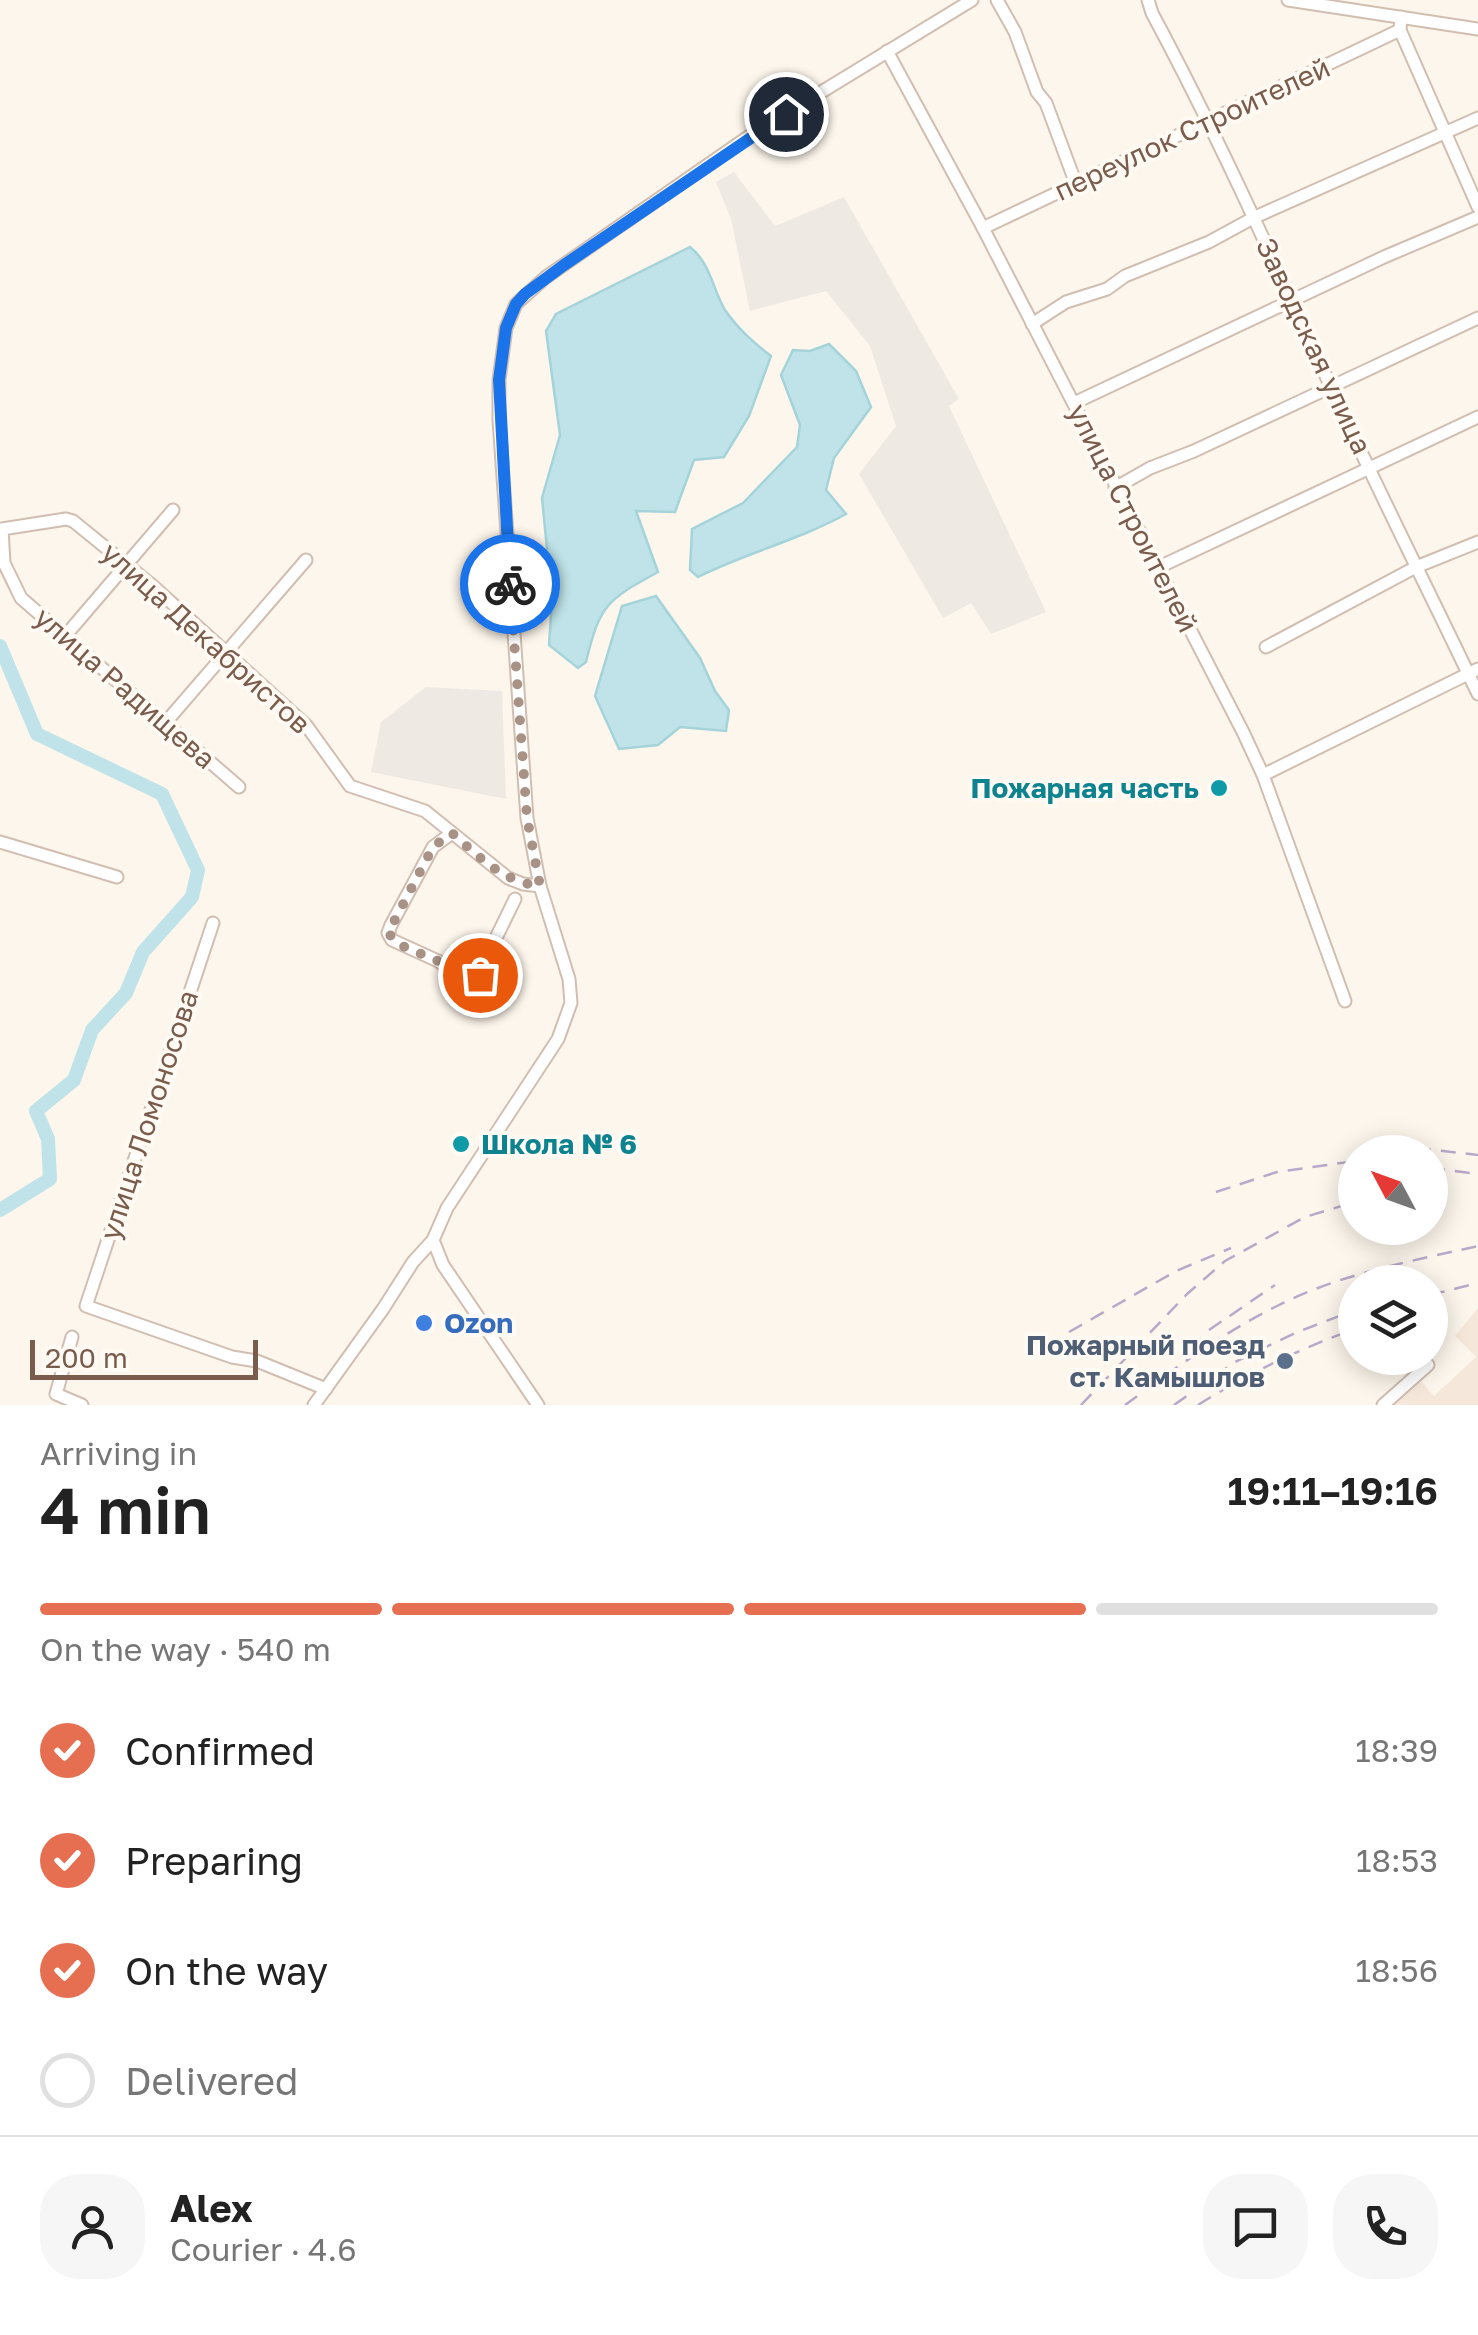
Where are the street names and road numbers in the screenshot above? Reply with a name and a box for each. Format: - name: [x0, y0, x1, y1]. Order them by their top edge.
- street label: переулок Строителей: [1049, 50, 1335, 207]
- street label: Заводская улица: [1250, 232, 1379, 459]
- street label: улица Строителей: [1062, 398, 1205, 638]
- street label: улица Декабристов: [95, 535, 317, 740]
- street label: улица Радищева: [28, 600, 222, 775]
- street label: улица Ломоносова: [93, 986, 204, 1244]

